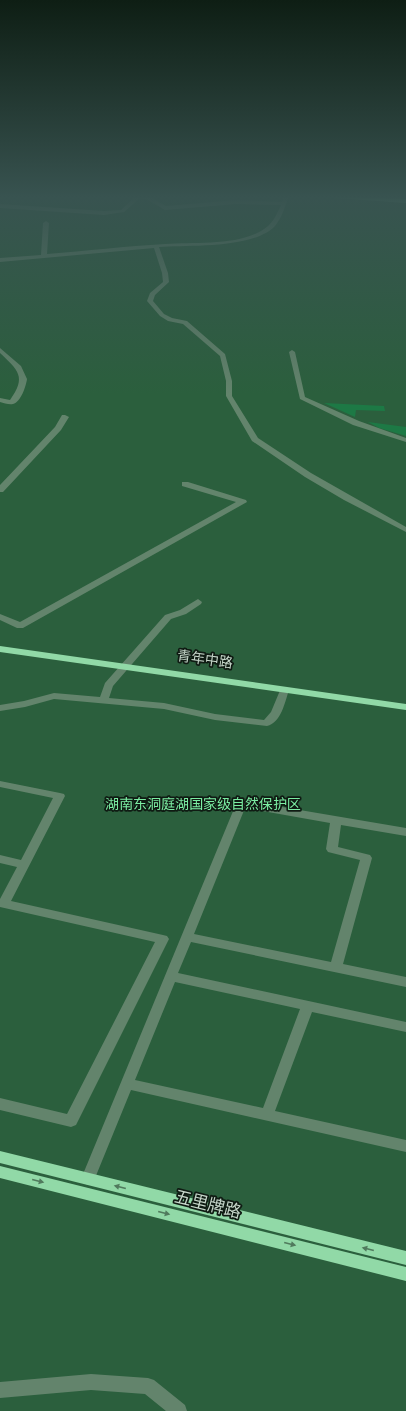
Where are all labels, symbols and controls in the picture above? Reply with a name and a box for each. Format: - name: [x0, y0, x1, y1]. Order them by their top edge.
- street label: 青年中路: [176, 646, 234, 673]
- park label: 湖南东洞庭湖国家级自然保护区: [105, 795, 301, 814]
- one-way arrow: [32, 1178, 44, 1184]
- one-way arrow: [113, 1184, 125, 1190]
- street label: 五里牌路: [172, 1185, 244, 1224]
- one-way arrow: [158, 1210, 170, 1216]
- one-way arrow: [284, 1242, 296, 1248]
- one-way arrow: [362, 1245, 374, 1251]

